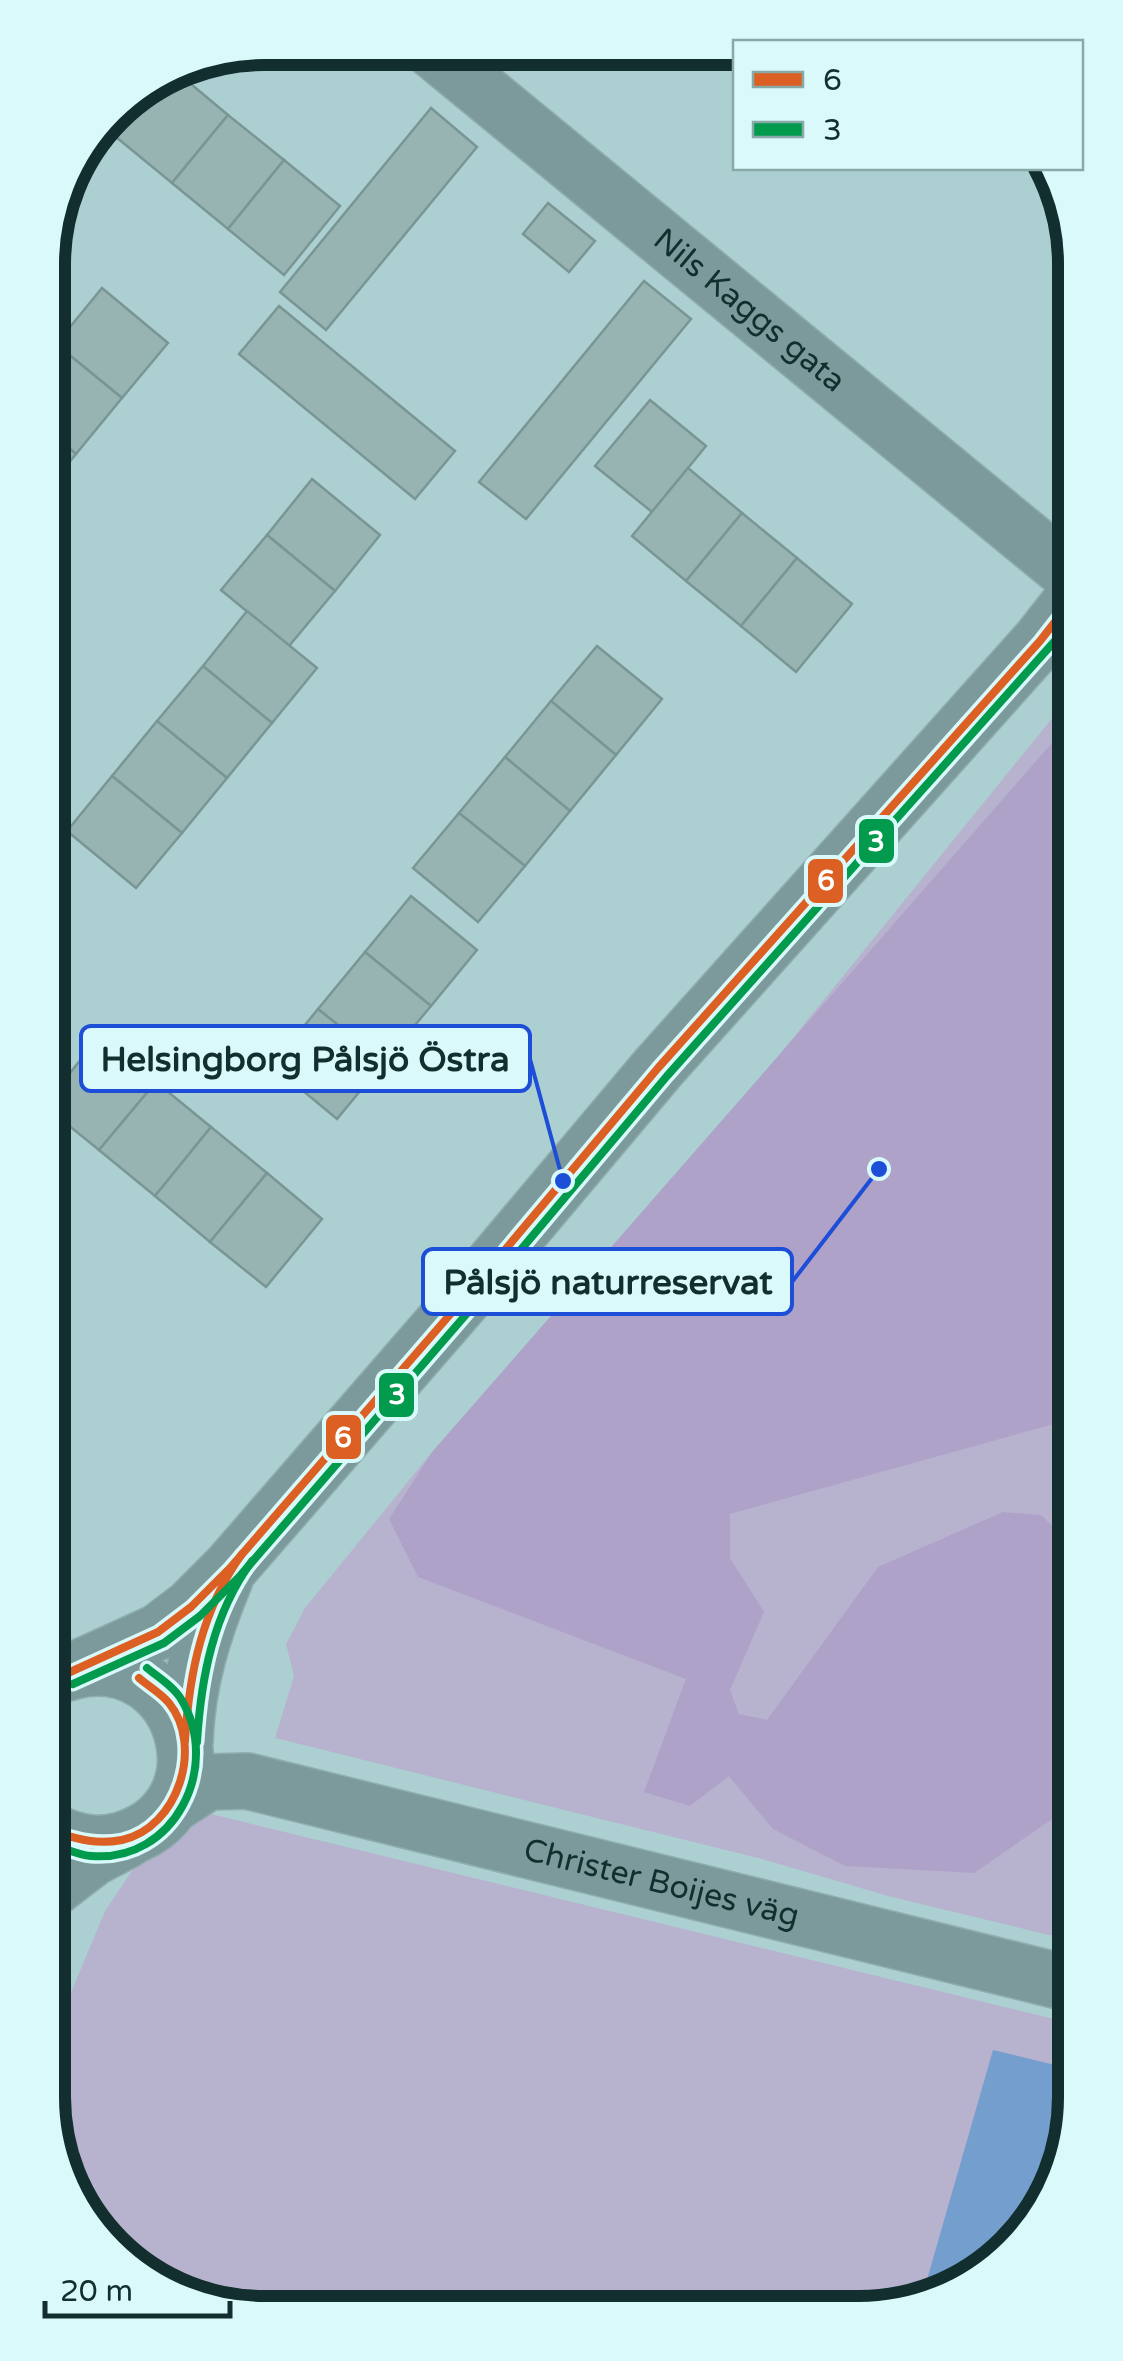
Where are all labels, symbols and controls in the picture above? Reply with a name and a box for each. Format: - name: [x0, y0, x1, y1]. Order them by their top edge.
- legend: [733, 40, 1083, 170]
- text: 6: [823, 62, 842, 99]
- text: 3: [823, 112, 842, 149]
- street label: Nils Kaggs gata: [646, 221, 853, 400]
- line badge: 3: [857, 817, 896, 865]
- text: 3: [867, 825, 885, 859]
- line badge: 6: [806, 857, 845, 905]
- text: 6: [817, 864, 835, 898]
- callout: Helsingborg Pålsjö Östra: [81, 1026, 530, 1091]
- text: Helsingborg Pålsjö Östra: [100, 1039, 510, 1081]
- callout: Pålsjö naturreservat: [423, 1249, 792, 1314]
- text: Pålsjö naturreservat: [443, 1262, 773, 1304]
- line badge: 3: [377, 1371, 416, 1419]
- text: 3: [388, 1378, 406, 1412]
- line badge: 6: [324, 1413, 363, 1461]
- text: 6: [334, 1421, 352, 1455]
- street label: Christer Boijes väg: [520, 1831, 803, 1935]
- scale bar: [45, 2256, 230, 2318]
- text: 20 m: [60, 2273, 133, 2310]

